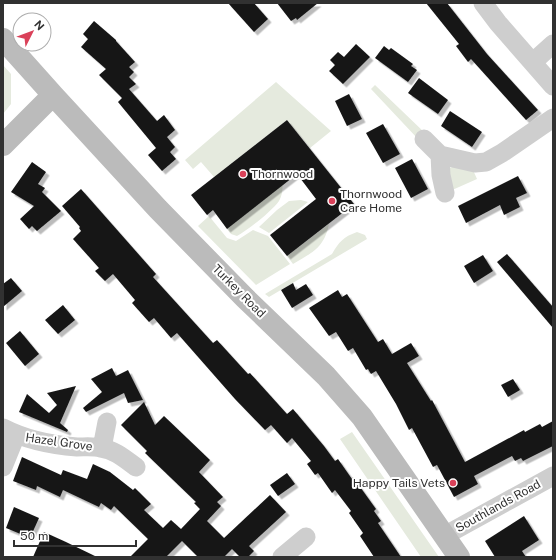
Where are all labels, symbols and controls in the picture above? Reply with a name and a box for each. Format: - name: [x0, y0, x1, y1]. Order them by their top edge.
- north arrow: [12, 12, 52, 52]
- text: N: [32, 18, 47, 33]
- place label: Thornwood: [251, 167, 313, 181]
- marker: Thornwood: [238, 169, 248, 179]
- place label: Thornwood Care Home: [340, 187, 402, 215]
- marker: Thornwood Care Home: [327, 196, 337, 206]
- street label: Turkey Road: [210, 262, 268, 320]
- street label: Hazel Grove: [25, 430, 94, 454]
- place label: Happy Tails Vets: [353, 476, 445, 490]
- street label: Southlands Road: [453, 477, 543, 535]
- marker: Happy Tails Vets: [448, 478, 458, 488]
- scale bar: [14, 522, 136, 548]
- text: 50 m: [20, 529, 48, 543]

